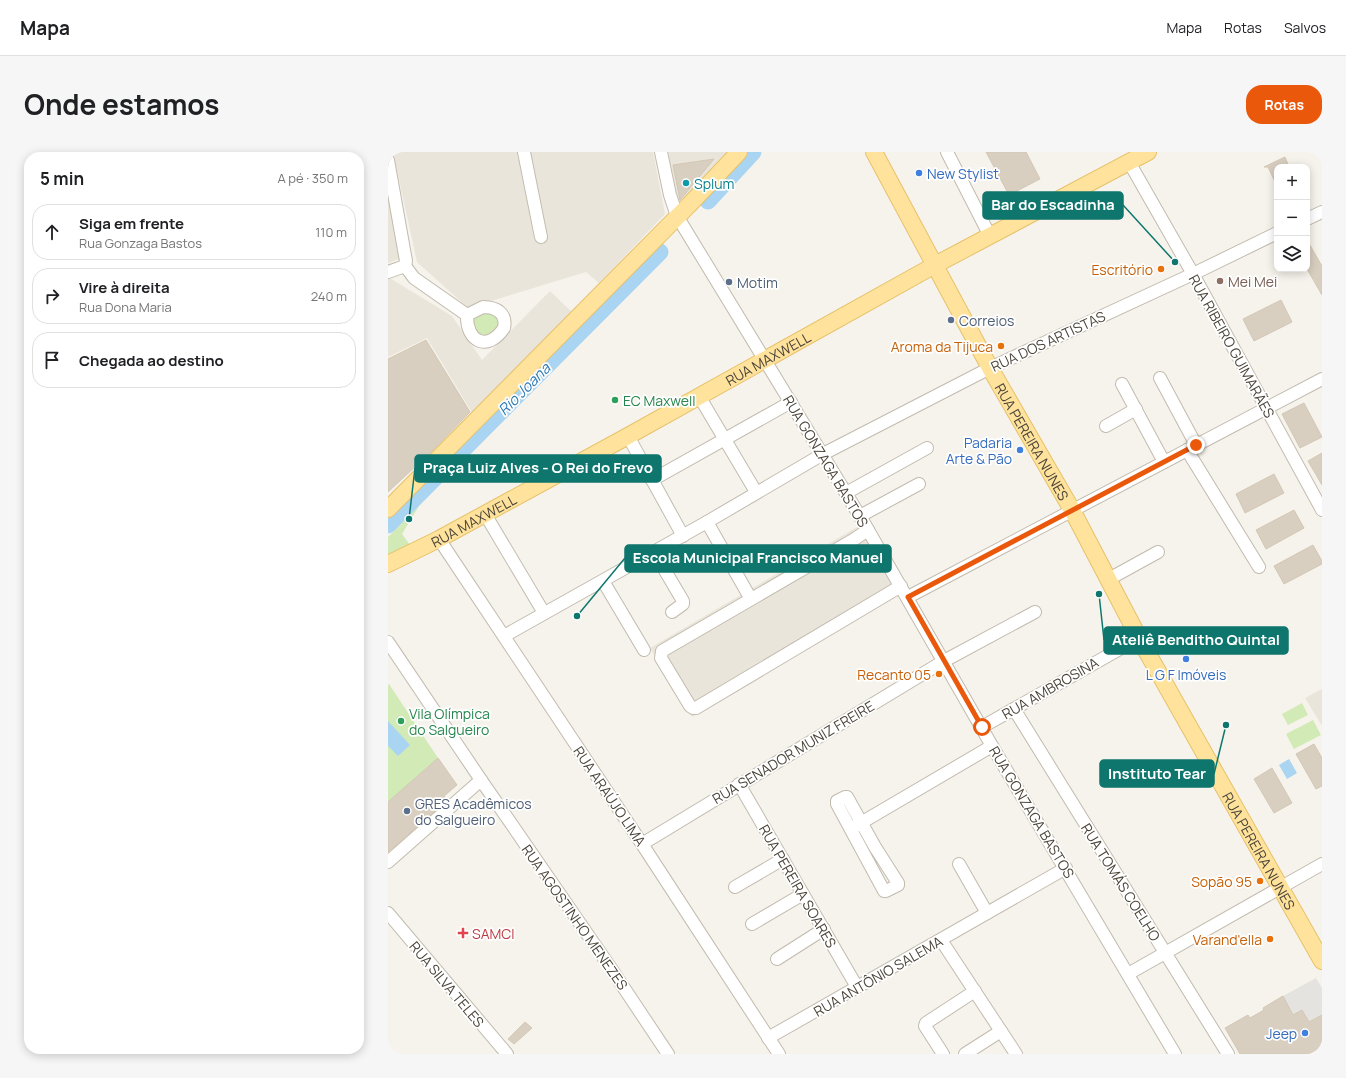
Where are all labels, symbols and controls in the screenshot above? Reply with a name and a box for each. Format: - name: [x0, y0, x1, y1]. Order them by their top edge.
- text: Mapa: [20, 15, 70, 41]
- text: Mapa: [1166, 18, 1202, 37]
- text: Rotas: [1224, 18, 1262, 37]
- text: Salvos: [1284, 18, 1326, 37]
- text: Onde estamos: [24, 85, 219, 123]
- button: Rotas: [1246, 85, 1322, 124]
- place label: New Stylist: [927, 164, 999, 183]
- map controls: [1274, 164, 1310, 272]
- button: +: [1274, 164, 1310, 200]
- text: 5 min: [40, 167, 84, 190]
- marker: New Stylist: [914, 168, 924, 178]
- text: A pé · 350 m: [277, 169, 348, 187]
- place label: Splum: [694, 174, 735, 193]
- marker: Splum: [681, 178, 691, 188]
- callout: Bar do Escadinha: [983, 192, 1123, 219]
- text: Bar do Escadinha: [991, 194, 1115, 215]
- button: −: [1274, 200, 1310, 236]
- text: Siga em frente: [79, 213, 184, 234]
- icon: ahead: [41, 221, 63, 243]
- text: 110 m: [315, 223, 347, 241]
- text: Rua Gonzaga Bastos: [79, 234, 202, 252]
- button: layers: [1274, 236, 1310, 272]
- place label: Escritório: [1091, 260, 1153, 279]
- marker: Escritório: [1156, 264, 1166, 274]
- street label: RUA RIBEIRO GUIMARÃES: [1185, 271, 1280, 421]
- place label: Mei Mei: [1228, 272, 1277, 291]
- place label: Motim: [737, 273, 778, 292]
- marker: Mei Mei: [1215, 276, 1225, 286]
- text: Vire à direita: [79, 277, 170, 298]
- marker: Motim: [724, 277, 734, 287]
- icon: right: [41, 285, 63, 307]
- text: 240 m: [311, 287, 347, 305]
- text: Rua Dona Maria: [79, 298, 172, 316]
- street label: RUA DOS ARTISTAS: [988, 306, 1109, 376]
- place label: Correios: [959, 311, 1014, 330]
- marker: Correios: [946, 315, 956, 325]
- street label: RUA MAXWELL: [722, 327, 814, 389]
- place label: Aroma da Tijuca: [891, 337, 993, 356]
- marker: Aroma da Tijuca: [996, 341, 1006, 351]
- icon: arrive: [41, 349, 63, 371]
- text: Chegada ao destino: [79, 350, 224, 371]
- water label: Rio Joana: [493, 358, 555, 420]
- street label: RUA PEREIRA NUNES: [991, 379, 1074, 504]
- place label: EC Maxwell: [623, 391, 695, 410]
- street label: RUA GONZAGA BASTOS: [779, 391, 873, 531]
- marker: EC Maxwell: [610, 395, 620, 405]
- place label: Padaria Arte & Pão: [946, 433, 1012, 468]
- route end: [1187, 436, 1205, 454]
- marker: Padaria Arte & Pão: [1015, 445, 1025, 455]
- callout: Praça Luiz Alves - O Rei do Frevo: [415, 455, 661, 482]
- text: Praça Luiz Alves - O Rei do Frevo: [423, 457, 653, 478]
- street label: RUA MAXWELL: [428, 489, 519, 551]
- callout: Escola Municipal Francisco Manuel: [625, 545, 891, 572]
- text: Escola Municipal Francisco Manuel: [633, 547, 883, 568]
- callout: Ateliê Benditho Quintal: [1104, 627, 1288, 654]
- text: Ateliê Benditho Quintal: [1112, 629, 1280, 650]
- street label: RUA AMBROSINA: [998, 653, 1102, 723]
- marker: L G F Imóveis: [1181, 654, 1191, 664]
- place label: Recanto 05: [857, 665, 931, 684]
- place label: L G F Imóveis: [1146, 665, 1226, 684]
- marker: Recanto 05: [934, 669, 944, 679]
- street label: RUA SENADOR MUNIZ FREIRE: [708, 696, 878, 808]
- place label: Vila Olímpica do Salgueiro: [409, 704, 490, 739]
- marker: Vila Olímpica do Salgueiro: [396, 716, 406, 726]
- route start: [973, 718, 991, 736]
- street label: RUA ARAÚJO LIMA: [570, 742, 651, 850]
- street label: RUA GONZAGA BASTOS: [985, 742, 1079, 882]
- callout: Instituto Tear: [1100, 760, 1214, 787]
- text: Instituto Tear: [1108, 763, 1206, 784]
- street label: RUA PEREIRA NUNES: [1219, 788, 1301, 913]
- place label: GRES Acadêmicos do Salgueiro: [415, 794, 532, 829]
- marker: GRES Acadêmicos do Salgueiro: [402, 806, 412, 816]
- street label: RUA TOMÁS COELHO: [1077, 820, 1165, 944]
- street label: RUA PEREIRA SOARES: [755, 821, 841, 951]
- street label: RUA AGOSTINHO MENEZES: [518, 841, 633, 994]
- place label: Sopão 95: [1191, 872, 1252, 891]
- marker: Sopão 95: [1255, 876, 1265, 886]
- place label: SAMCI: [472, 924, 515, 943]
- marker: SAMCI: [457, 927, 469, 939]
- place label: Varand'ella: [1193, 930, 1262, 949]
- street label: RUA ANTÔNIO SALEMA: [810, 931, 946, 1021]
- marker: Varand'ella: [1265, 934, 1275, 944]
- street label: RUA SILVA TELES: [405, 937, 489, 1031]
- place label: Jeep: [1266, 1024, 1297, 1043]
- marker: Jeep: [1300, 1028, 1310, 1038]

